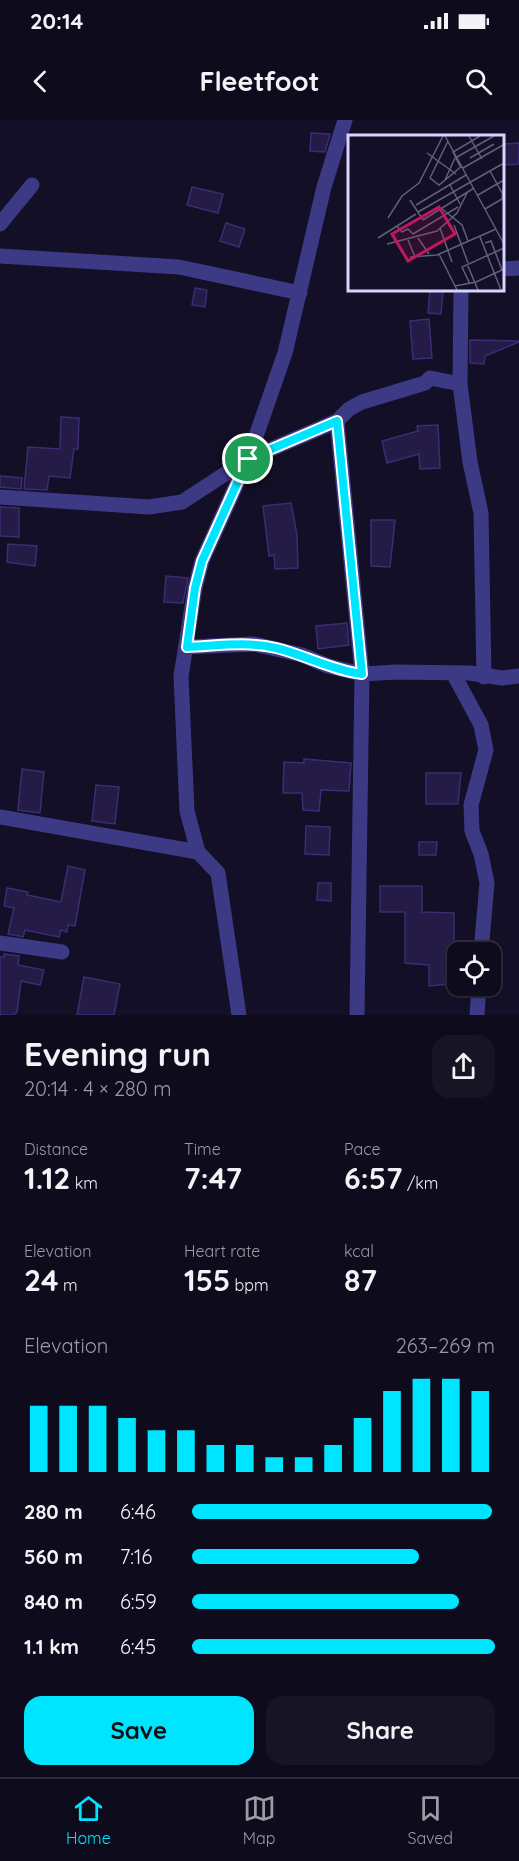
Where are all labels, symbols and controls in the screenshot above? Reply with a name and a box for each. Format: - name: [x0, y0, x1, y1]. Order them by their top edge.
- text: 20:14: [30, 7, 84, 35]
- text: Fleetfoot: [199, 64, 320, 98]
- icon: back: [24, 65, 57, 98]
- icon: search: [462, 65, 495, 98]
- inset map: [348, 135, 504, 291]
- pin: [222, 433, 273, 484]
- icon: arrive: [231, 442, 264, 475]
- map controls: [447, 942, 501, 996]
- button: locate: [447, 942, 501, 996]
- text: Evening run: [24, 1033, 211, 1074]
- button: share: [432, 1035, 495, 1098]
- text: 20:14 · 4 × 280 m: [24, 1076, 171, 1101]
- text: Distance: [24, 1139, 88, 1159]
- text: Time: [184, 1139, 221, 1159]
- text: Pace: [344, 1139, 380, 1159]
- text: 1.12: [24, 1159, 70, 1197]
- text: 7:47: [184, 1159, 242, 1197]
- text: 6:57: [344, 1159, 403, 1197]
- text: km: [70, 1173, 98, 1193]
- text: /km: [403, 1173, 438, 1193]
- text: Elevation: [24, 1241, 91, 1261]
- text: Heart rate: [184, 1241, 260, 1261]
- text: kcal: [344, 1241, 374, 1261]
- text: 24: [24, 1261, 59, 1299]
- text: 155: [184, 1261, 230, 1299]
- text: 87: [344, 1261, 377, 1299]
- text: m: [59, 1275, 78, 1295]
- text: bpm: [230, 1275, 269, 1295]
- text: Elevation: [24, 1333, 108, 1358]
- text: 263–269 m: [396, 1333, 495, 1358]
- text: 280 m: [24, 1499, 83, 1524]
- text: 6:46: [120, 1499, 156, 1524]
- text: 560 m: [24, 1544, 83, 1569]
- text: 7:16: [120, 1544, 152, 1569]
- text: 840 m: [24, 1589, 83, 1614]
- text: 6:59: [120, 1589, 157, 1614]
- text: 1.1 km: [24, 1634, 79, 1659]
- text: 6:45: [120, 1634, 156, 1659]
- button: Save: [24, 1696, 254, 1765]
- button: Share: [266, 1696, 495, 1765]
- tab: Home: [66, 1792, 111, 1848]
- tab: Map: [243, 1792, 276, 1848]
- tab: Saved: [407, 1792, 453, 1848]

